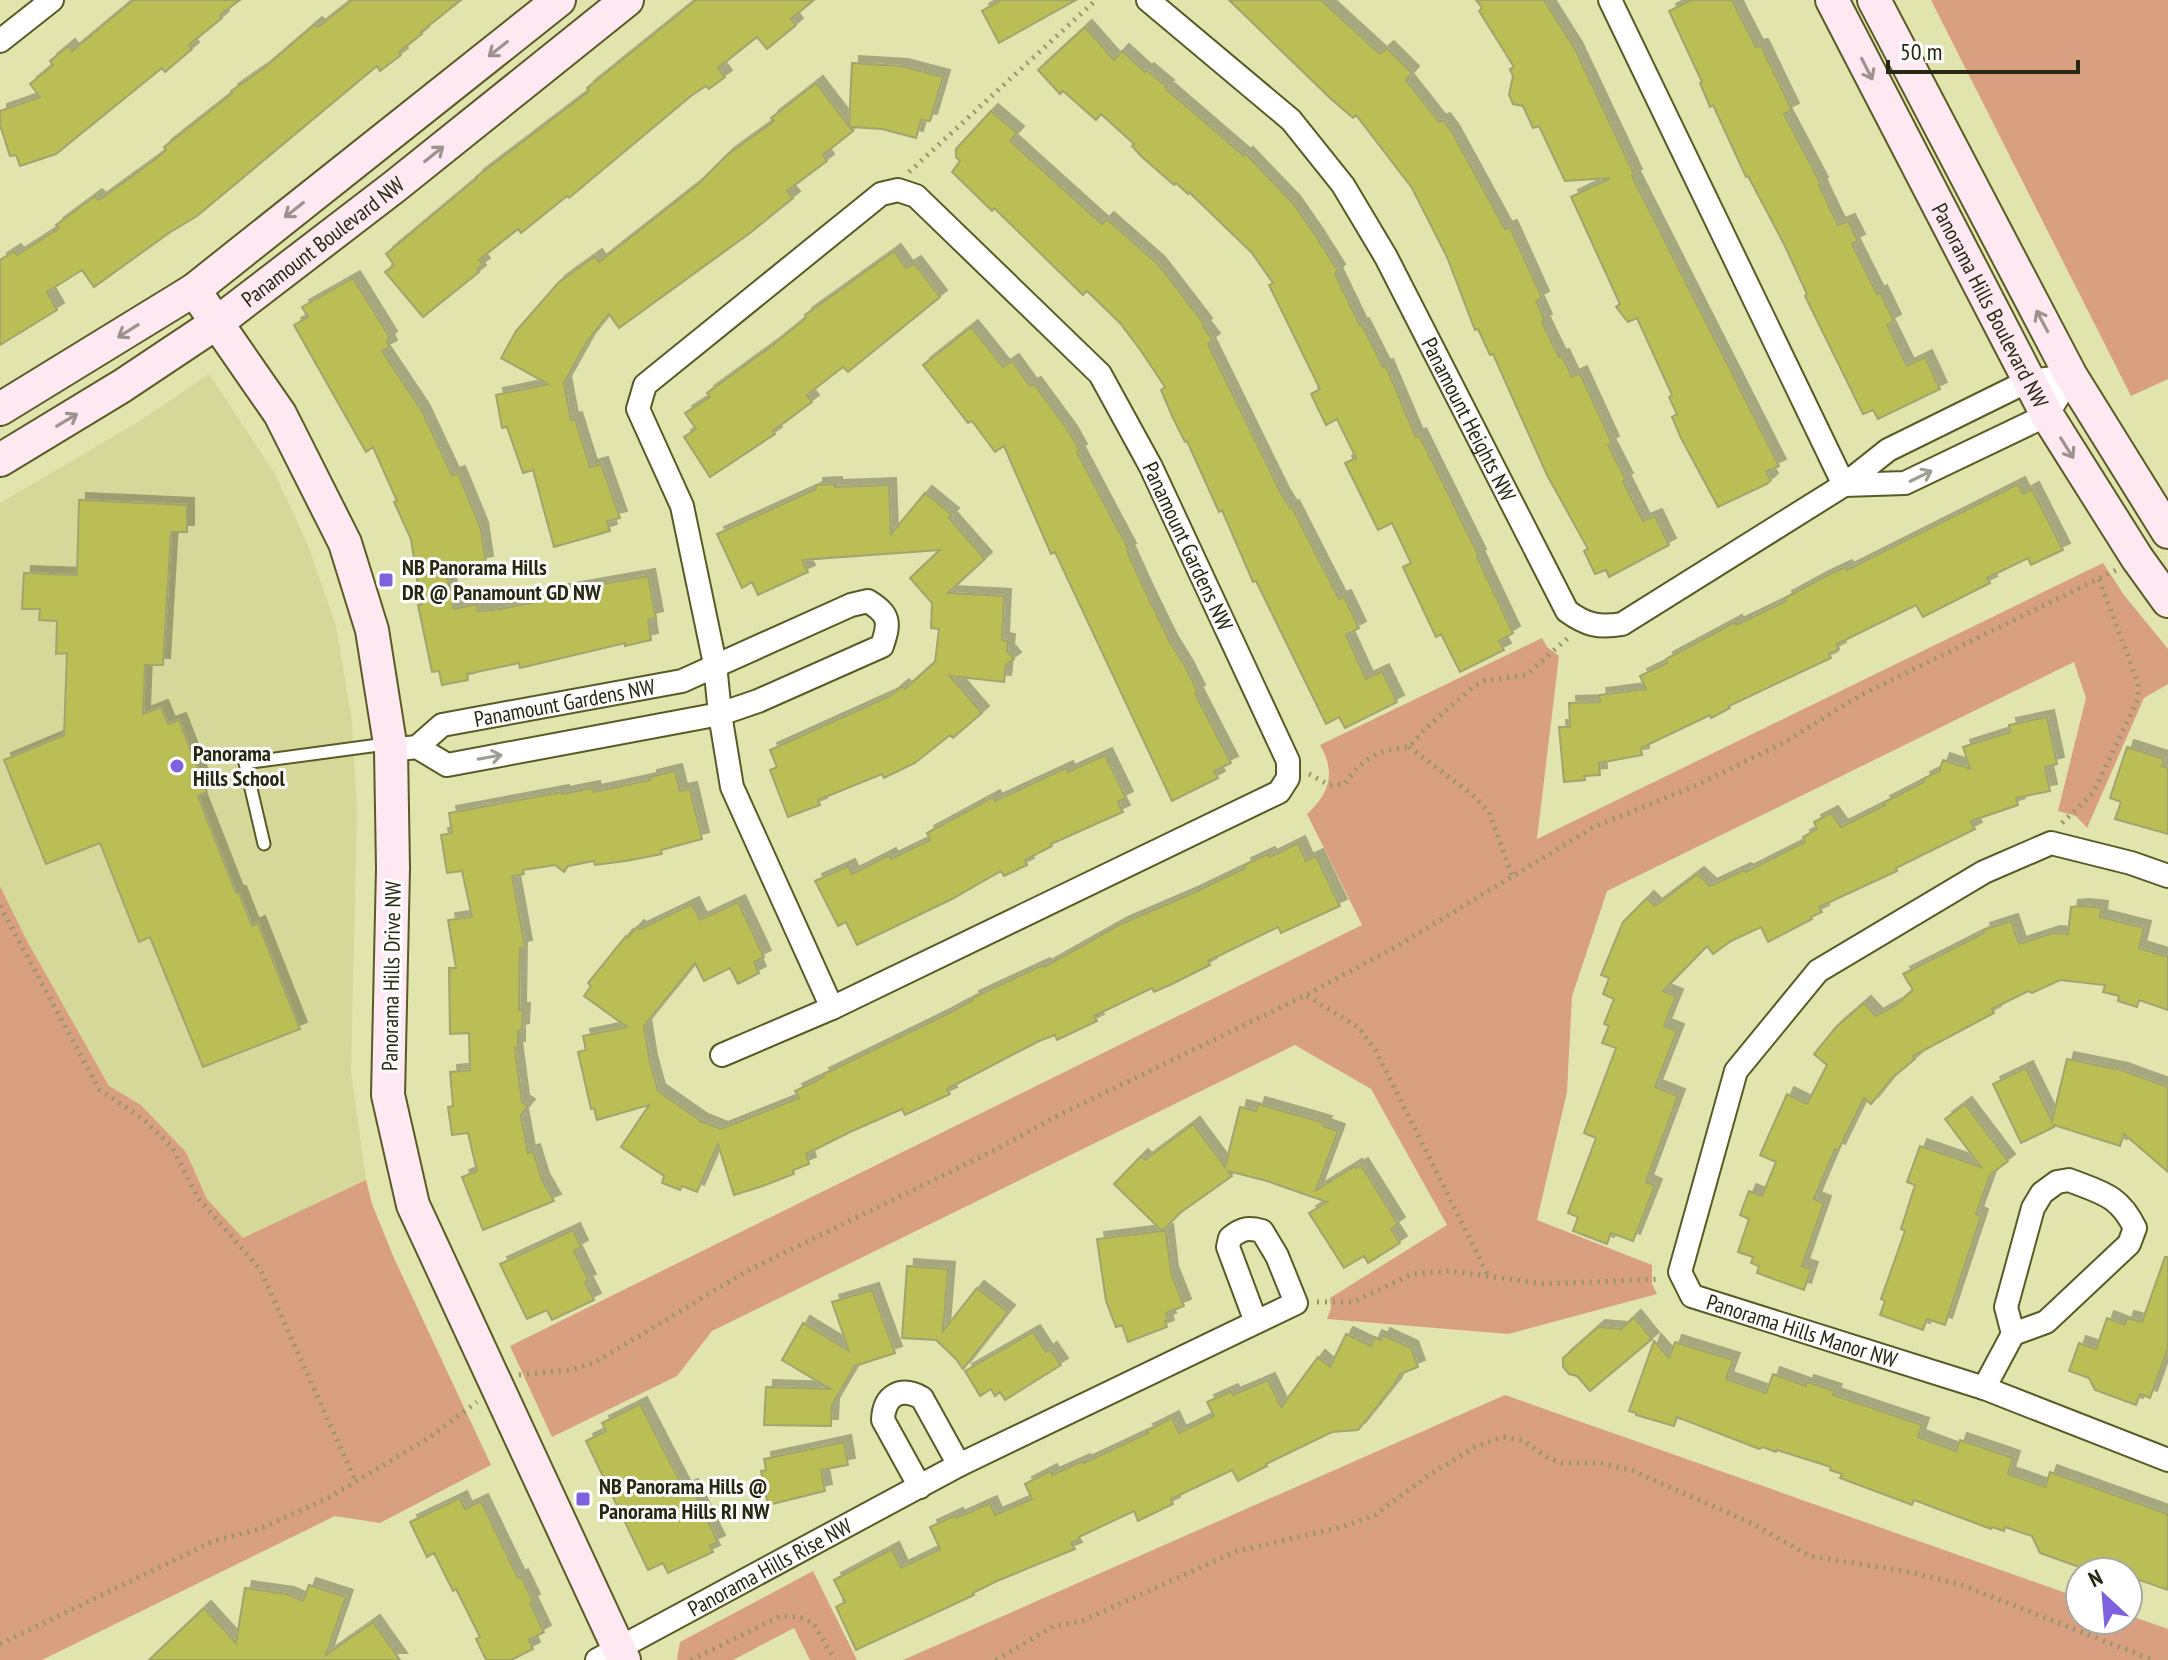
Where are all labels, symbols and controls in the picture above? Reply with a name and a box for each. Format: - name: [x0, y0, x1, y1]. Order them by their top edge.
- scale bar: [1888, 24, 2078, 74]
- text: 50 m: [1900, 36, 1942, 67]
- one-way arrow: [488, 40, 509, 57]
- one-way arrow: [1860, 57, 1876, 81]
- one-way arrow: [423, 145, 444, 163]
- street label: Panamount Boulevard NW: [236, 170, 410, 313]
- street label: Panorama Hills Boulevard NW: [1926, 198, 2055, 413]
- one-way arrow: [284, 201, 305, 219]
- one-way arrow: [2034, 310, 2050, 333]
- one-way arrow: [117, 323, 140, 339]
- street label: Panamount Heights NW: [1415, 333, 1523, 506]
- one-way arrow: [55, 411, 78, 427]
- one-way arrow: [2059, 436, 2076, 458]
- street label: Panamount Gardens NW: [1137, 457, 1239, 635]
- one-way arrow: [1908, 468, 1932, 483]
- place label: NB Panorama Hills DR @ Panamount GD NW: [402, 553, 601, 606]
- marker: NB Panorama Hills DR @ Panamount GD NW: [377, 571, 395, 589]
- street label: Panamount Gardens NW: [472, 672, 657, 733]
- place label: Panorama Hills School: [193, 739, 285, 792]
- one-way arrow: [476, 749, 502, 764]
- marker: Panorama Hills School: [168, 757, 186, 775]
- street label: Panorama Hills Drive NW: [375, 881, 407, 1071]
- street label: Panorama Hills Manor NW: [1703, 1287, 1901, 1374]
- place label: NB Panorama Hills @ Panorama Hills RI NW: [599, 1472, 770, 1525]
- marker: NB Panorama Hills @ Panorama Hills RI NW: [574, 1490, 592, 1508]
- street label: Panorama Hills Rise NW: [683, 1511, 857, 1623]
- north arrow: [2064, 1556, 2144, 1636]
- text: N: [2084, 1563, 2107, 1593]

